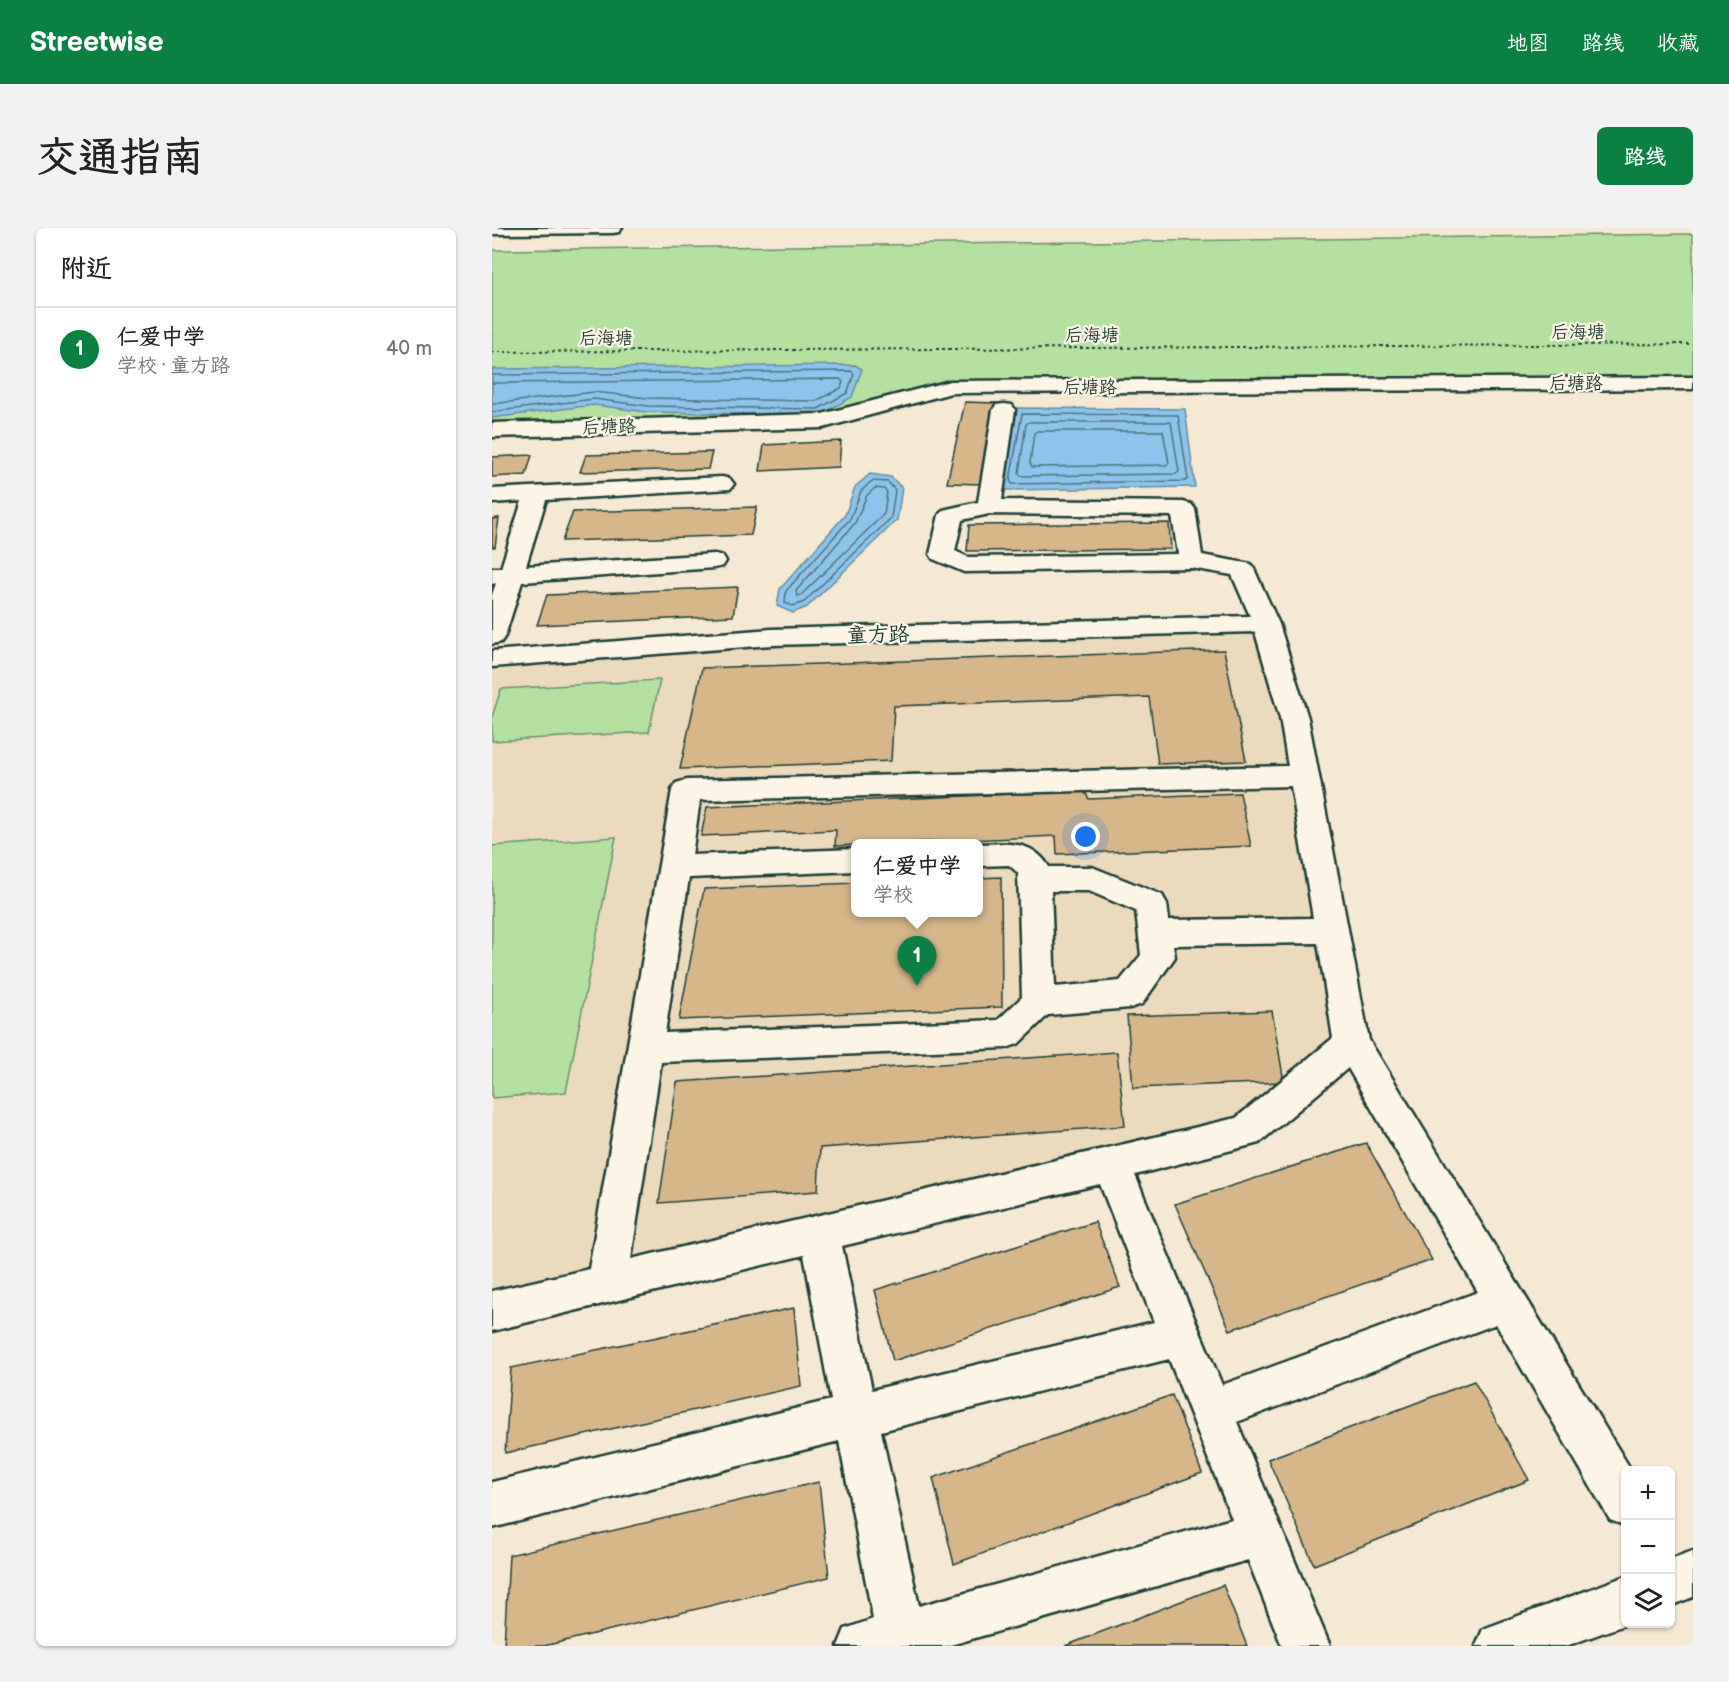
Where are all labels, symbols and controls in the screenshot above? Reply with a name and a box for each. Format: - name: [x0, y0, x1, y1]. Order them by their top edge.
- text: Streetwise: [30, 26, 163, 59]
- text: 地图: [1507, 31, 1549, 56]
- text: 路线: [1582, 31, 1624, 56]
- text: 收藏: [1657, 31, 1699, 56]
- button: 路线: [1597, 127, 1693, 185]
- text: 交通指南: [36, 133, 204, 184]
- text: 附近: [60, 254, 112, 285]
- street label: 后海塘: [1551, 322, 1605, 343]
- text: 仁爱中学: [117, 324, 205, 351]
- street label: 后海塘: [1065, 325, 1119, 346]
- street label: 后海塘: [579, 328, 633, 349]
- text: 1: [75, 337, 84, 361]
- text: 40 m: [386, 337, 432, 361]
- text: 学校 · 童方路: [117, 354, 230, 378]
- street label: 后塘路: [1549, 373, 1603, 394]
- street label: 后塘路: [1063, 377, 1117, 398]
- street label: 后塘路: [582, 416, 636, 438]
- street label: 童方路: [846, 621, 910, 649]
- your location: [1071, 822, 1100, 851]
- popup: [851, 839, 983, 917]
- text: 仁爱中学: [873, 853, 961, 880]
- text: 学校: [873, 883, 913, 907]
- pin: 1: [898, 936, 936, 986]
- map controls: [1621, 1466, 1675, 1628]
- button: +: [1621, 1466, 1675, 1520]
- button: −: [1621, 1520, 1675, 1574]
- button: layers: [1621, 1574, 1675, 1628]

